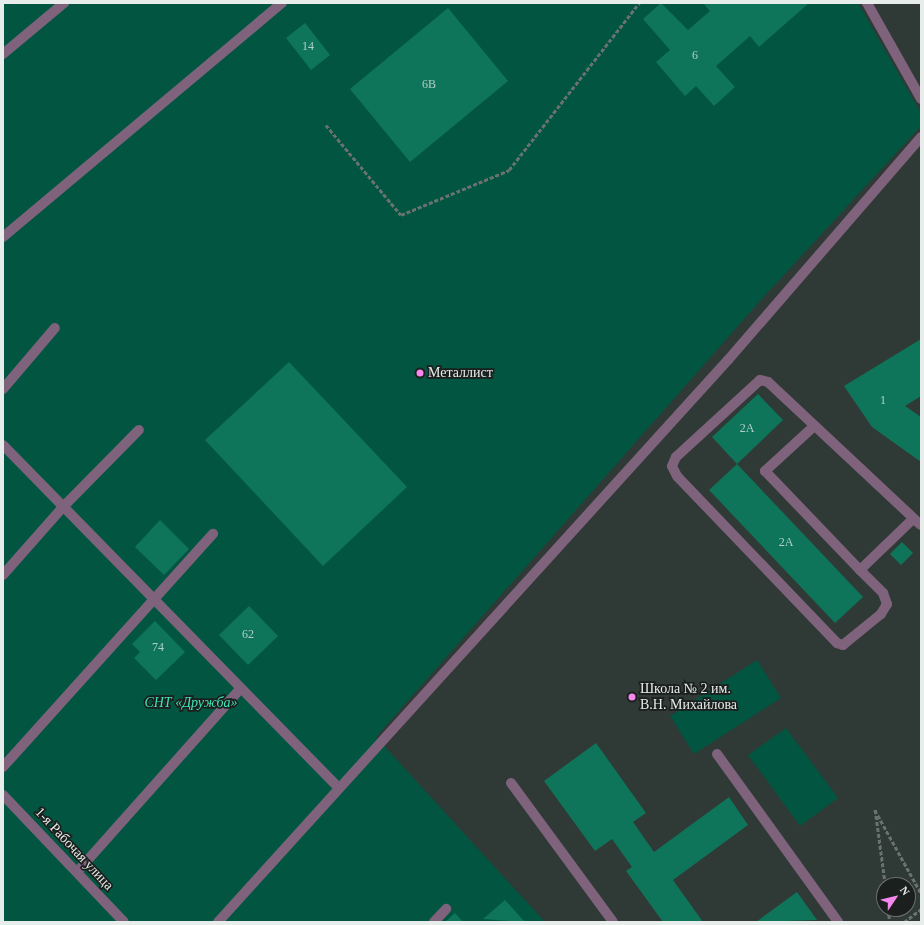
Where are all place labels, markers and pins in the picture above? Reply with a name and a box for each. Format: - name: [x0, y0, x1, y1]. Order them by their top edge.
- place label: Металлист: [428, 365, 493, 381]
- marker: Металлист: [415, 368, 425, 378]
- place label: Школа № 2 им. В.Н. Михайлова: [640, 681, 737, 714]
- marker: Школа № 2 им. В.Н. Михайлова: [627, 692, 637, 702]

